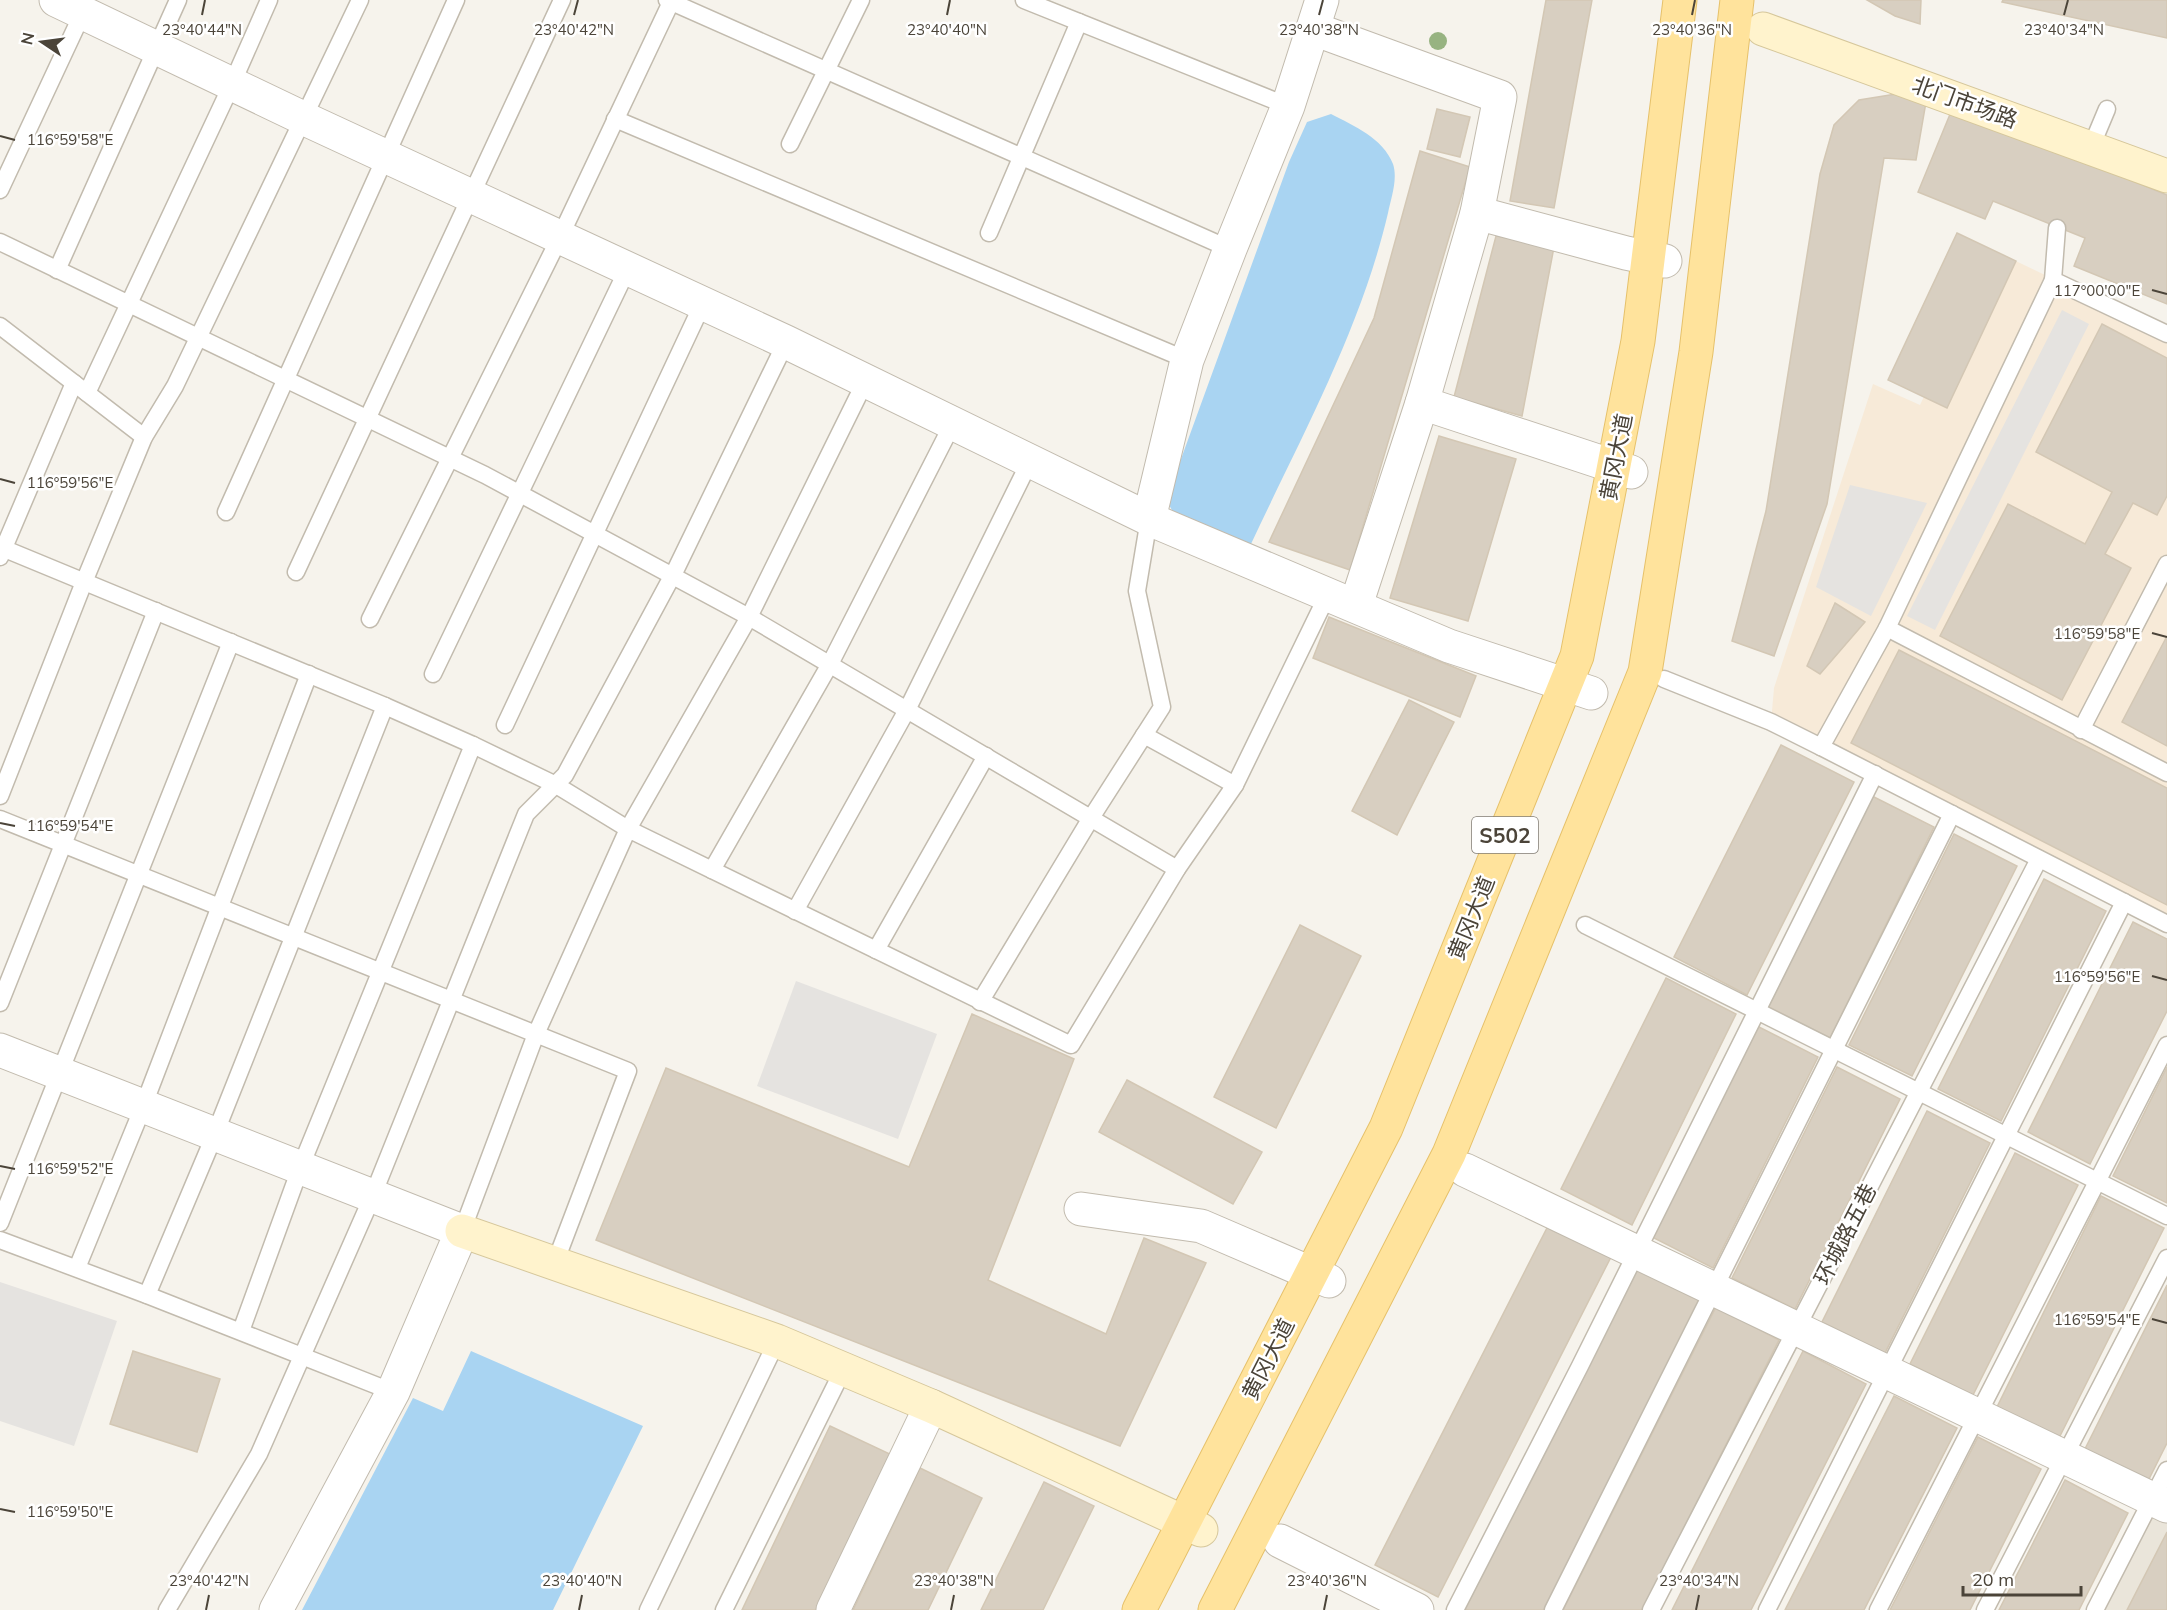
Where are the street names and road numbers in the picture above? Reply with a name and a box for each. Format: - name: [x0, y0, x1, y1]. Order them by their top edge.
- street label: 北门市场路: [1909, 70, 2021, 134]
- street label: 黄冈大道: [1594, 411, 1638, 503]
- road number: S502: [1472, 817, 1538, 853]
- street label: 黄冈大道: [1442, 872, 1500, 964]
- street label: 环城路五巷: [1808, 1179, 1882, 1289]
- street label: 黄冈大道: [1236, 1313, 1300, 1405]

